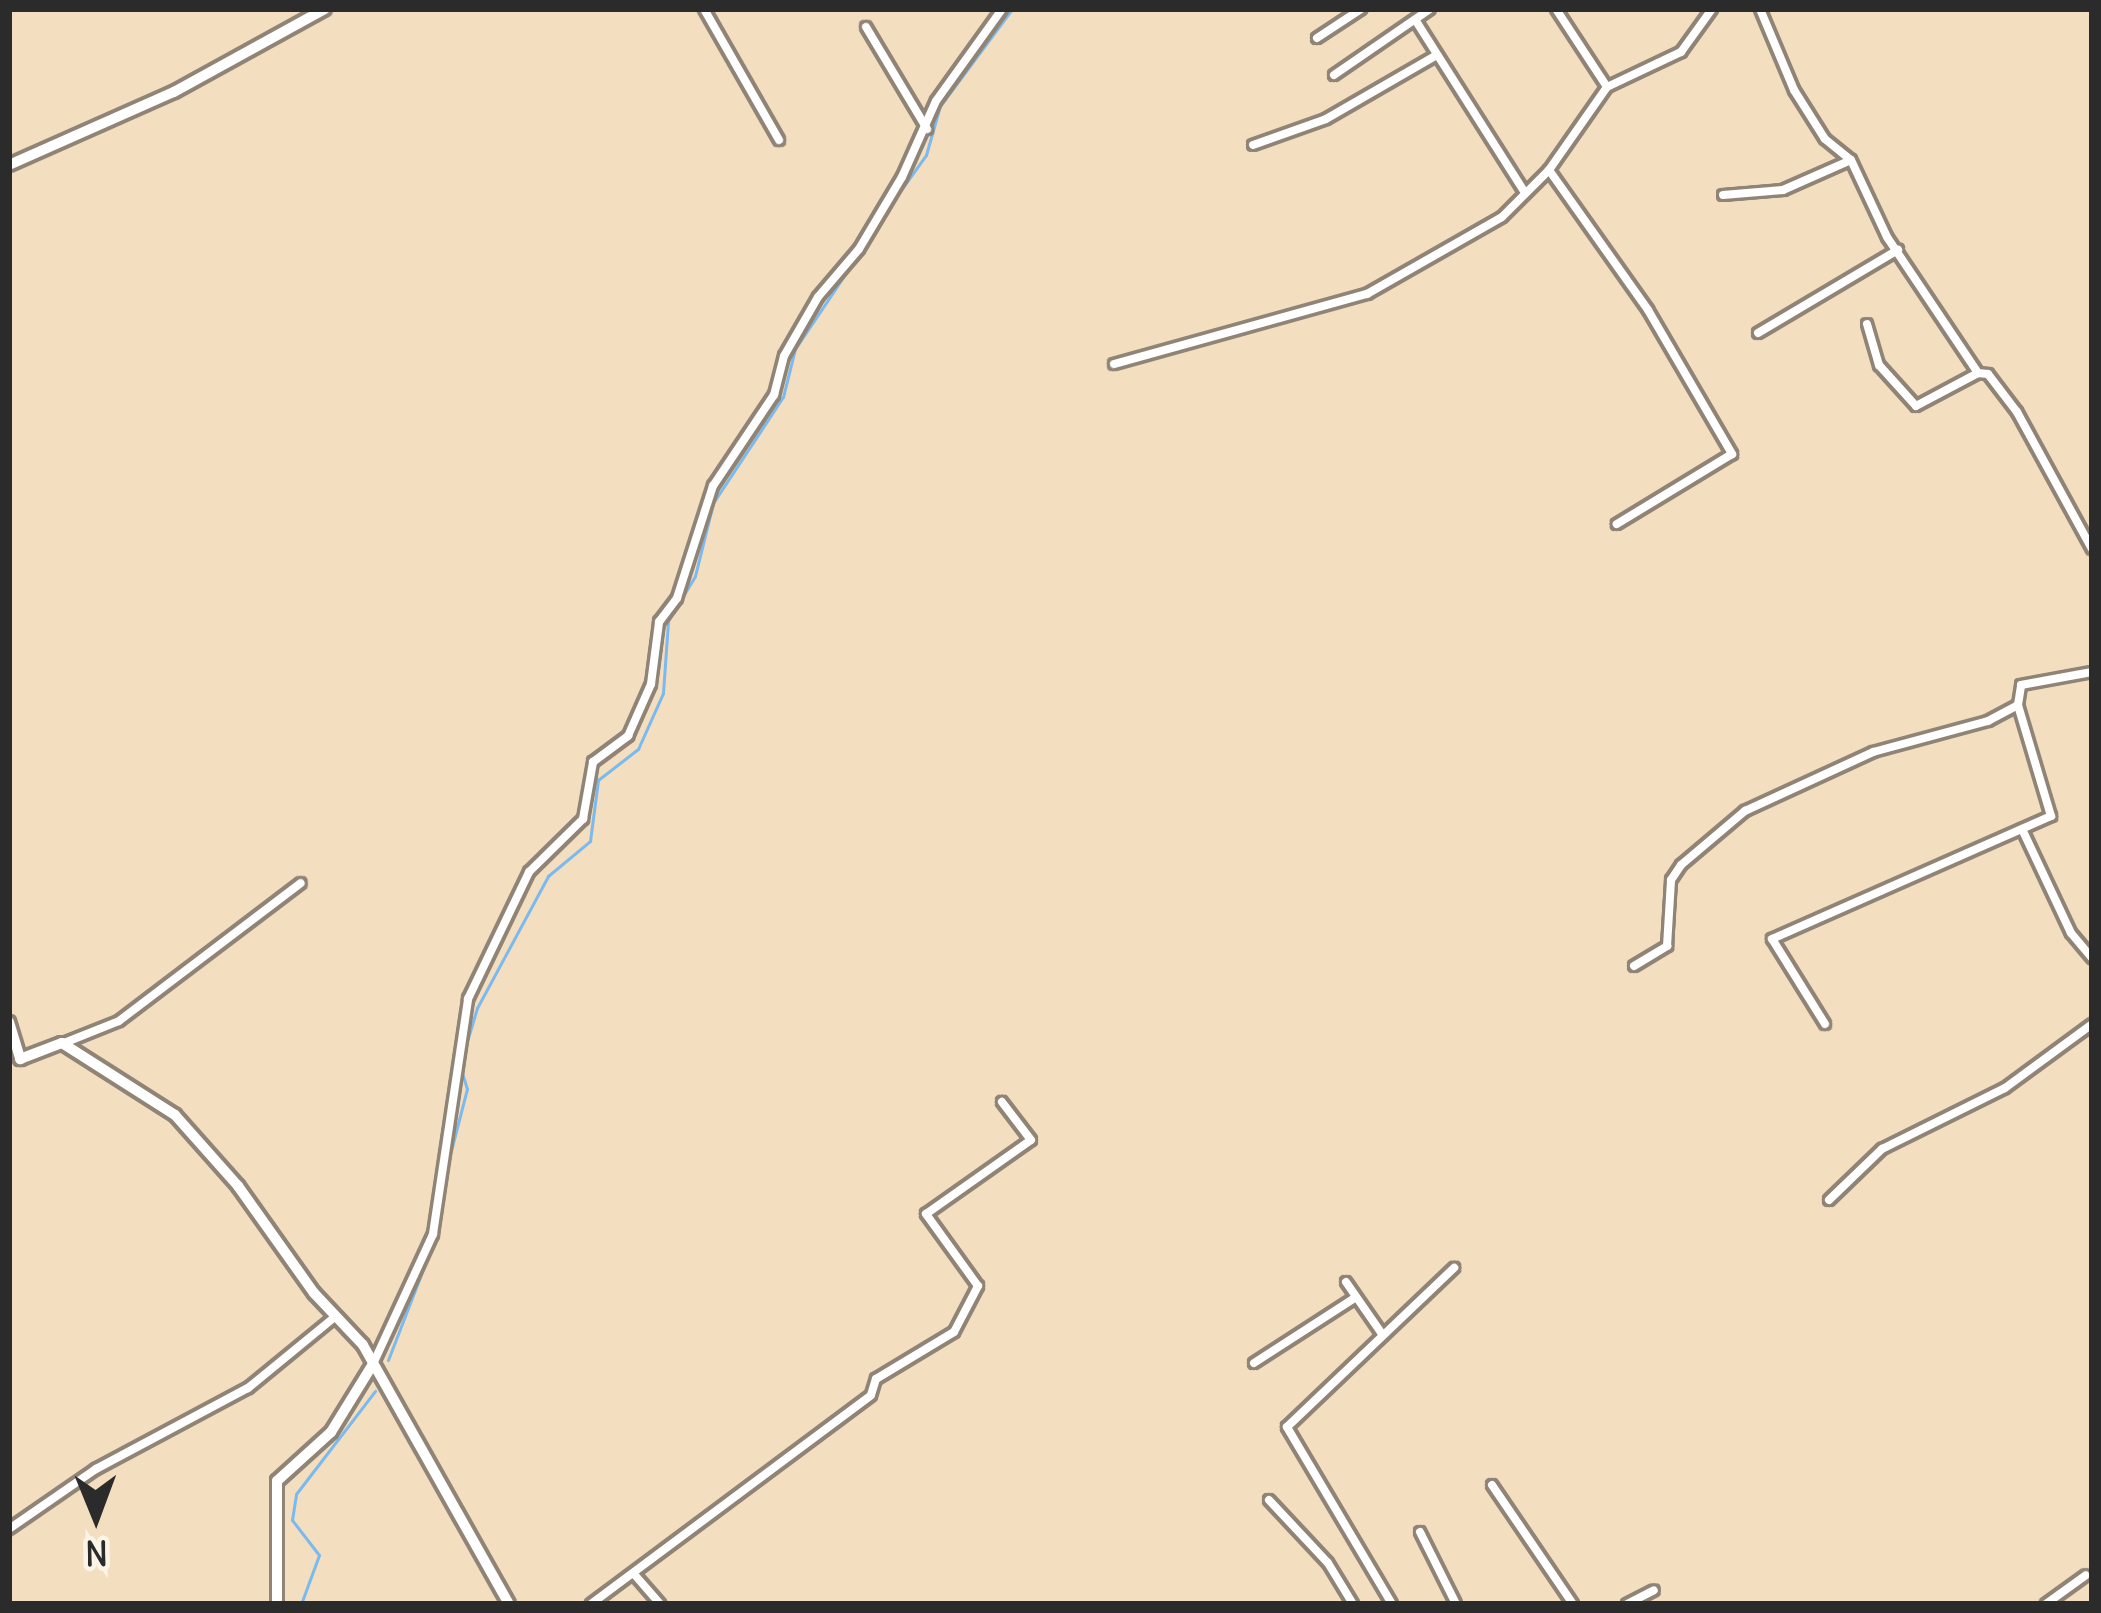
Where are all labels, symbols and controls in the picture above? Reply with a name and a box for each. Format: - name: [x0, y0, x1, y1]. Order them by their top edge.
- north arrow: [36, 1457, 156, 1577]
- text: N: [85, 1532, 108, 1574]

